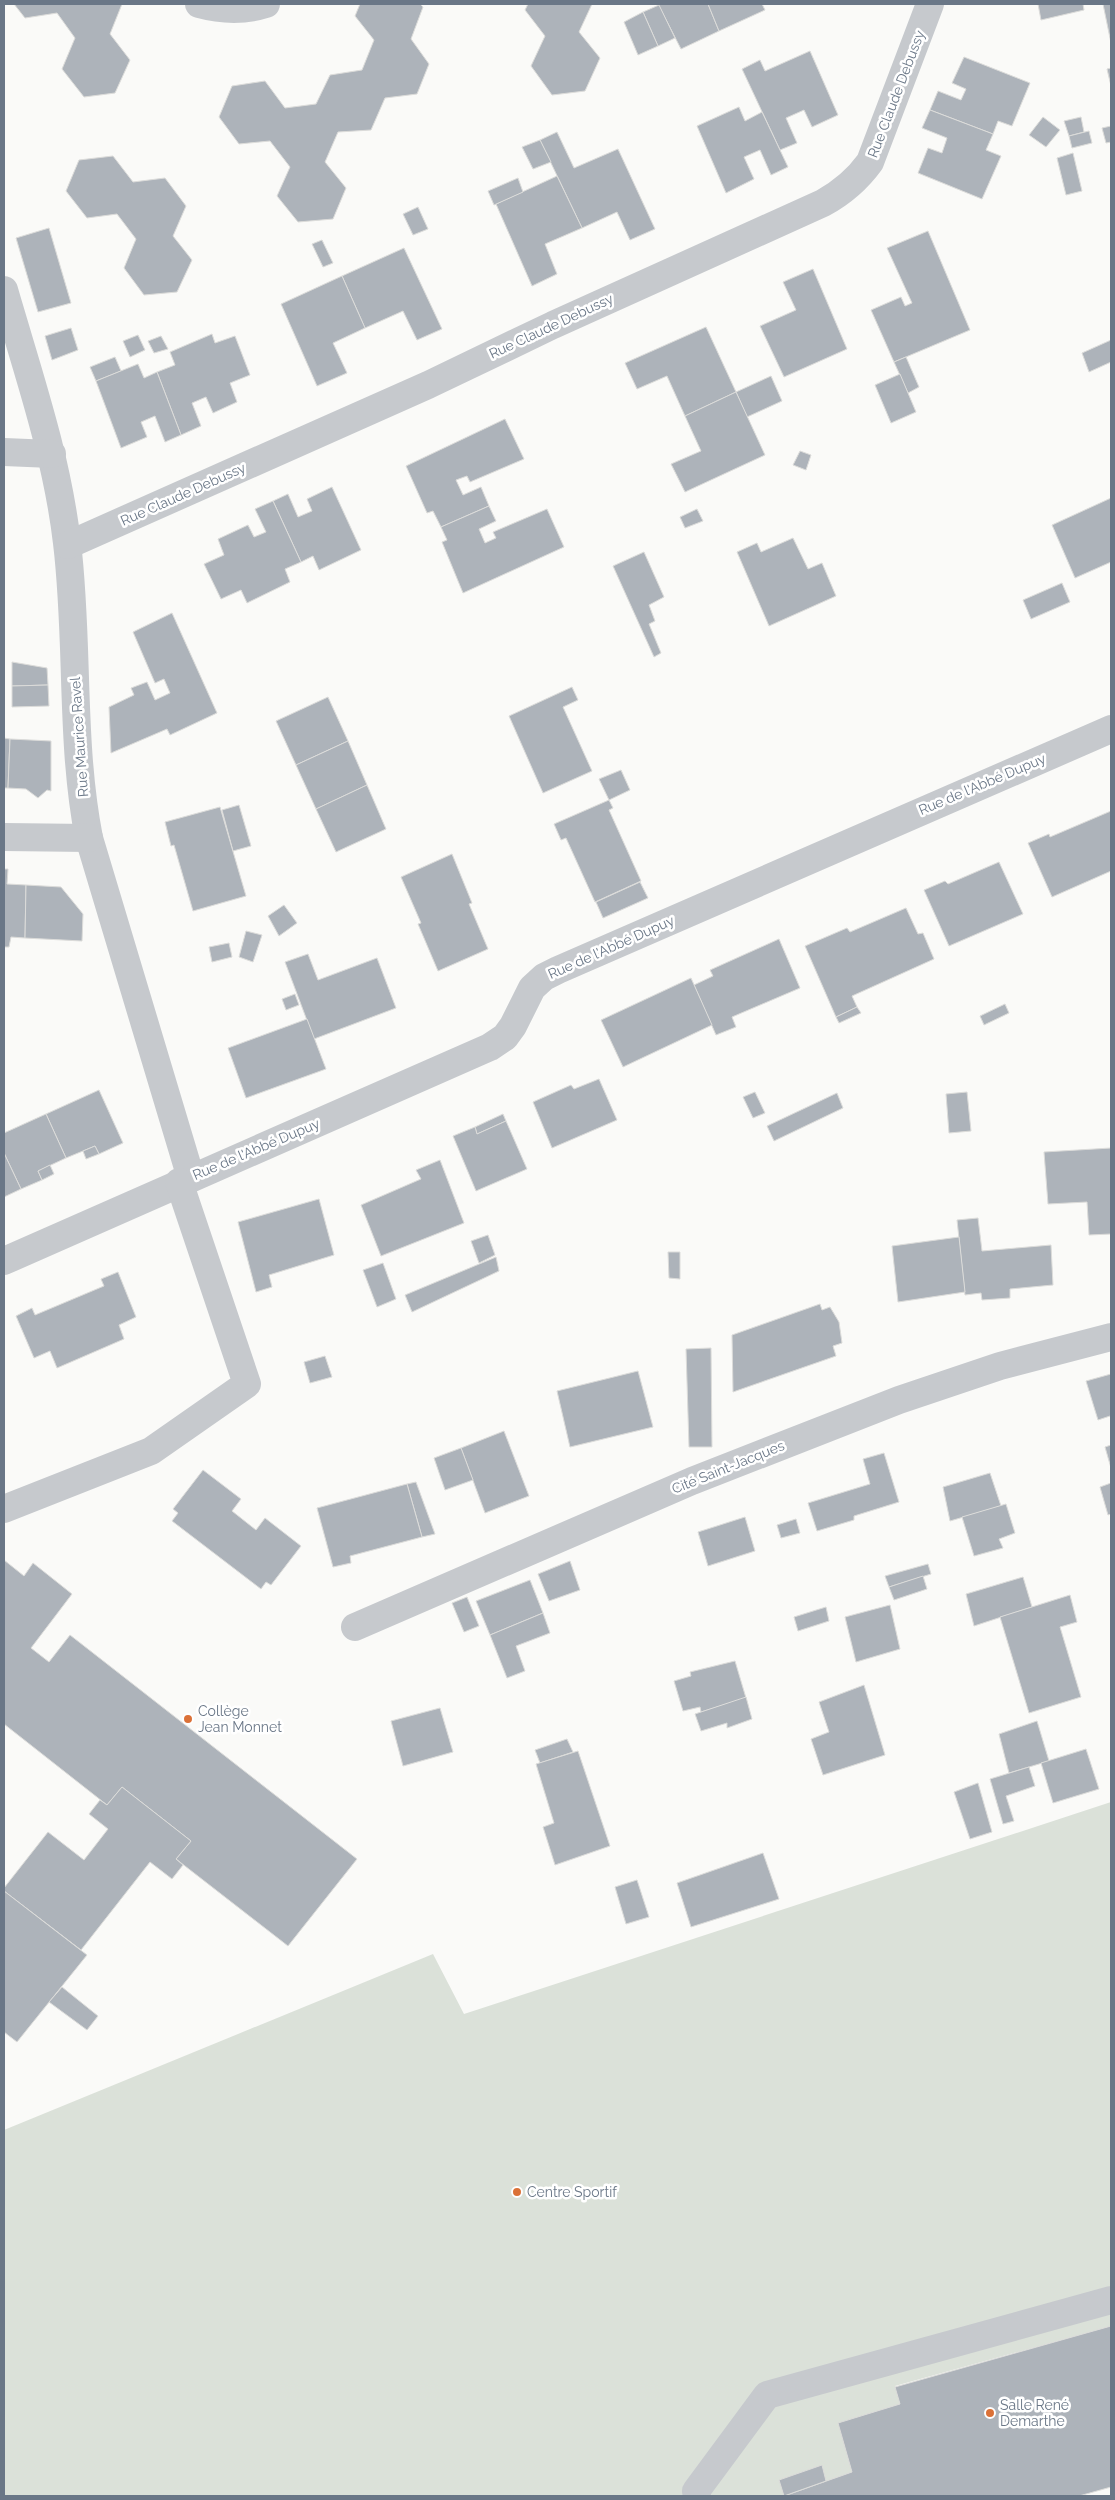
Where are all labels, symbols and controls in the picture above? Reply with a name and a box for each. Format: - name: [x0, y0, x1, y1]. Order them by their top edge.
- street label: Rue Claude Debussy: [864, 28, 928, 160]
- street label: Rue Claude Debussy: [486, 290, 616, 362]
- street label: Rue Claude Debussy: [118, 459, 248, 529]
- street label: Rue Maurice Ravel: [67, 676, 91, 798]
- street label: Rue de l'Abbé Dupuy: [916, 750, 1048, 818]
- street label: Rue de l'Abbé Dupuy: [545, 912, 677, 982]
- street label: Rue de l'Abbé Dupuy: [190, 1115, 322, 1183]
- street label: Cité Saint-Jacques: [669, 1437, 787, 1497]
- place label: Collège Jean Monnet: [198, 1703, 282, 1735]
- marker: Collège Jean Monnet: [182, 1713, 194, 1725]
- place label: Centre Sportif: [527, 2184, 618, 2200]
- marker: Centre Sportif: [511, 2186, 523, 2198]
- place label: Salle René Demarthe: [1000, 2397, 1069, 2429]
- marker: Salle René Demarthe: [984, 2407, 996, 2419]

